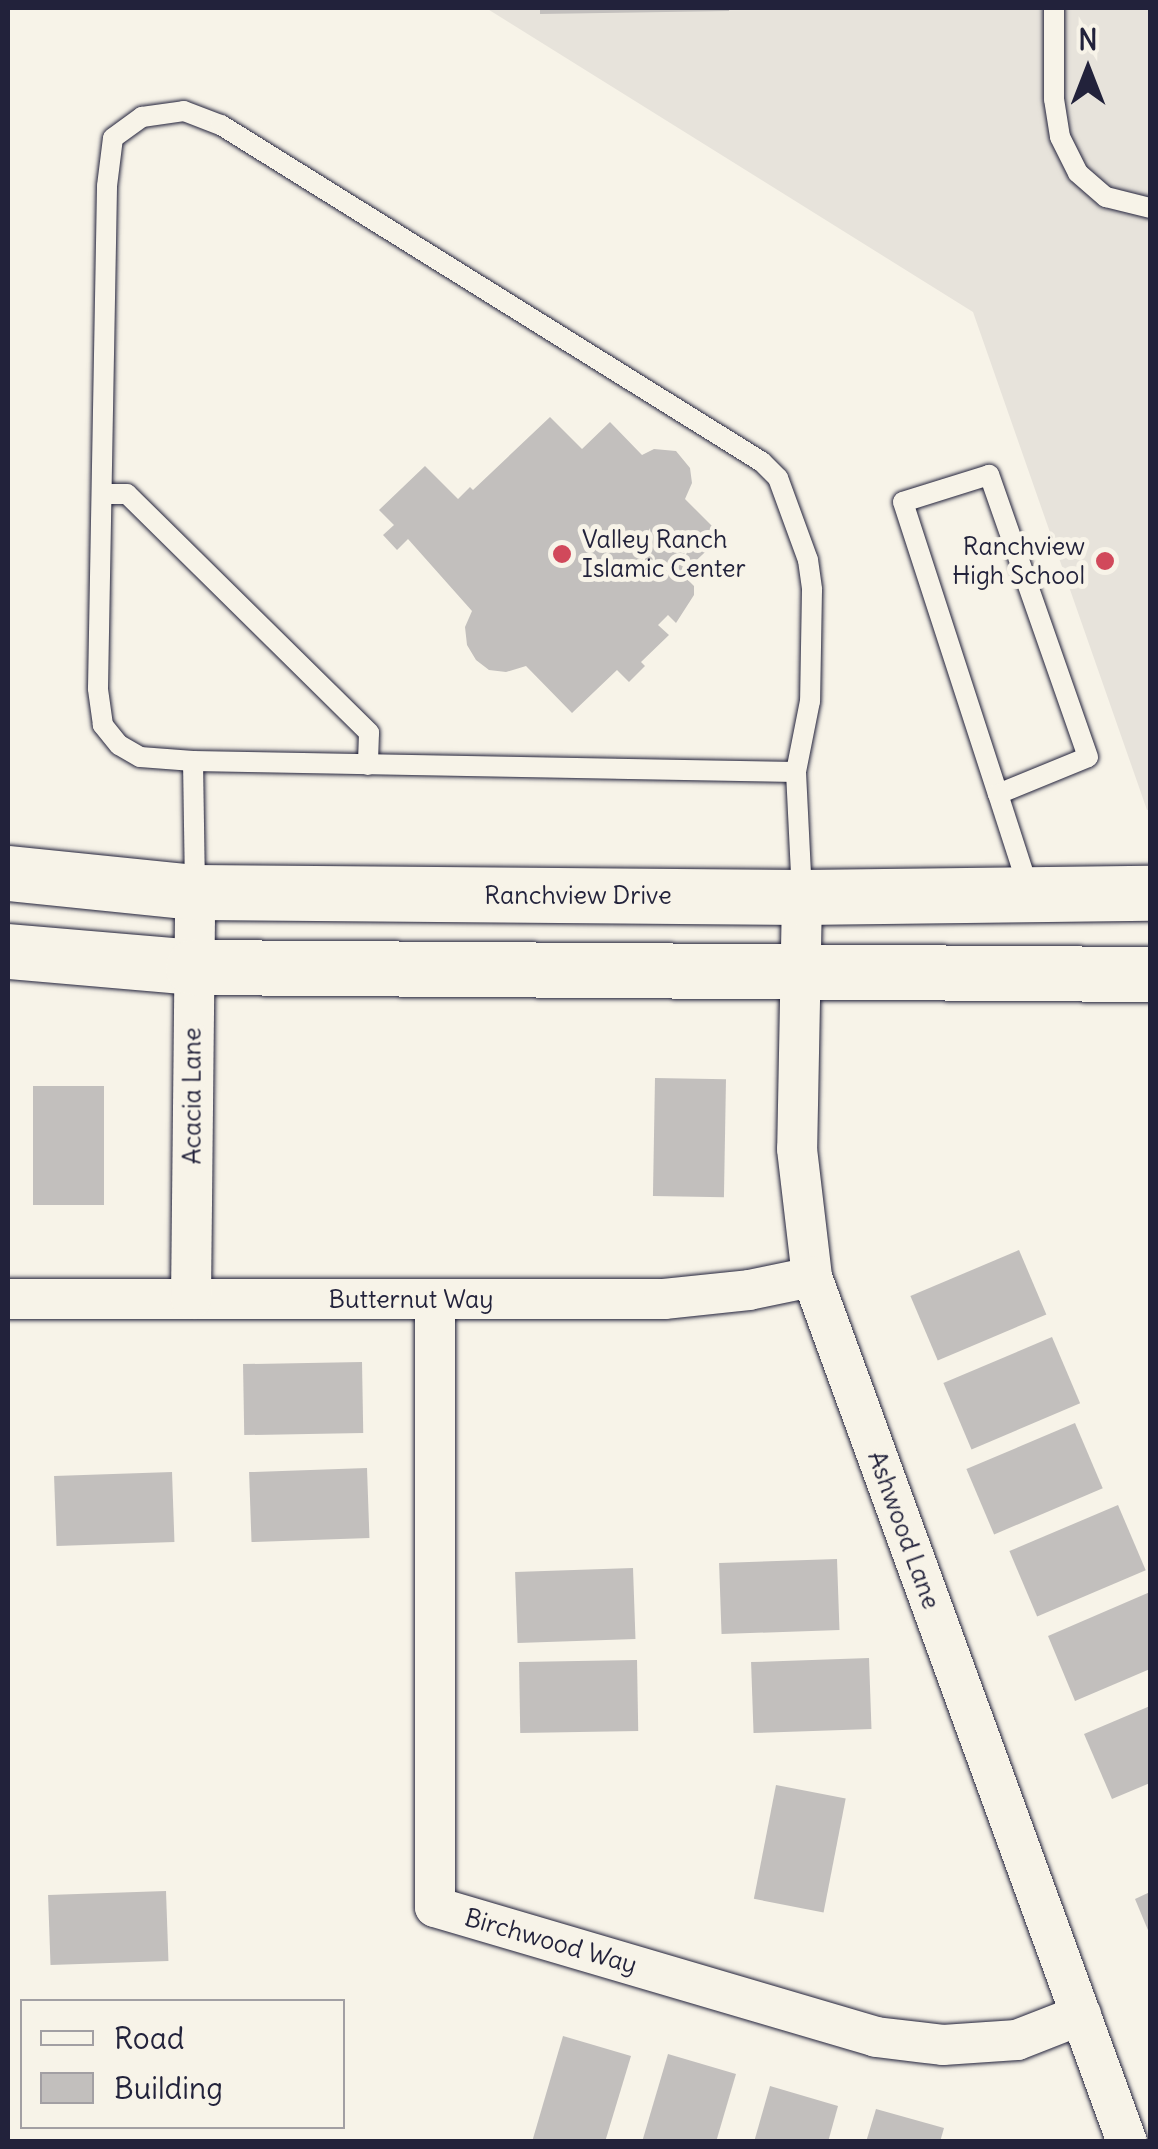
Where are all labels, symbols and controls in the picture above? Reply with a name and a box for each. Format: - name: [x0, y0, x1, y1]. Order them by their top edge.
- north arrow: [1038, 20, 1138, 120]
- text: N: [1078, 22, 1098, 58]
- place label: Valley Ranch Islamic Center: [582, 525, 746, 584]
- place label: Ranchview High School: [952, 532, 1085, 591]
- marker: Valley Ranch Islamic Center: [551, 543, 573, 565]
- marker: Ranchview High School: [1094, 550, 1116, 572]
- street label: Ranchview Drive: [484, 880, 672, 910]
- street label: Acacia Lane: [177, 1028, 207, 1164]
- street label: Butternut Way: [329, 1284, 493, 1314]
- street label: Ashwood Lane: [862, 1447, 946, 1613]
- street label: Birchwood Way: [462, 1902, 640, 1980]
- legend: [20, 1999, 345, 2129]
- text: Road: [114, 2019, 184, 2057]
- text: Building: [114, 2069, 223, 2107]

